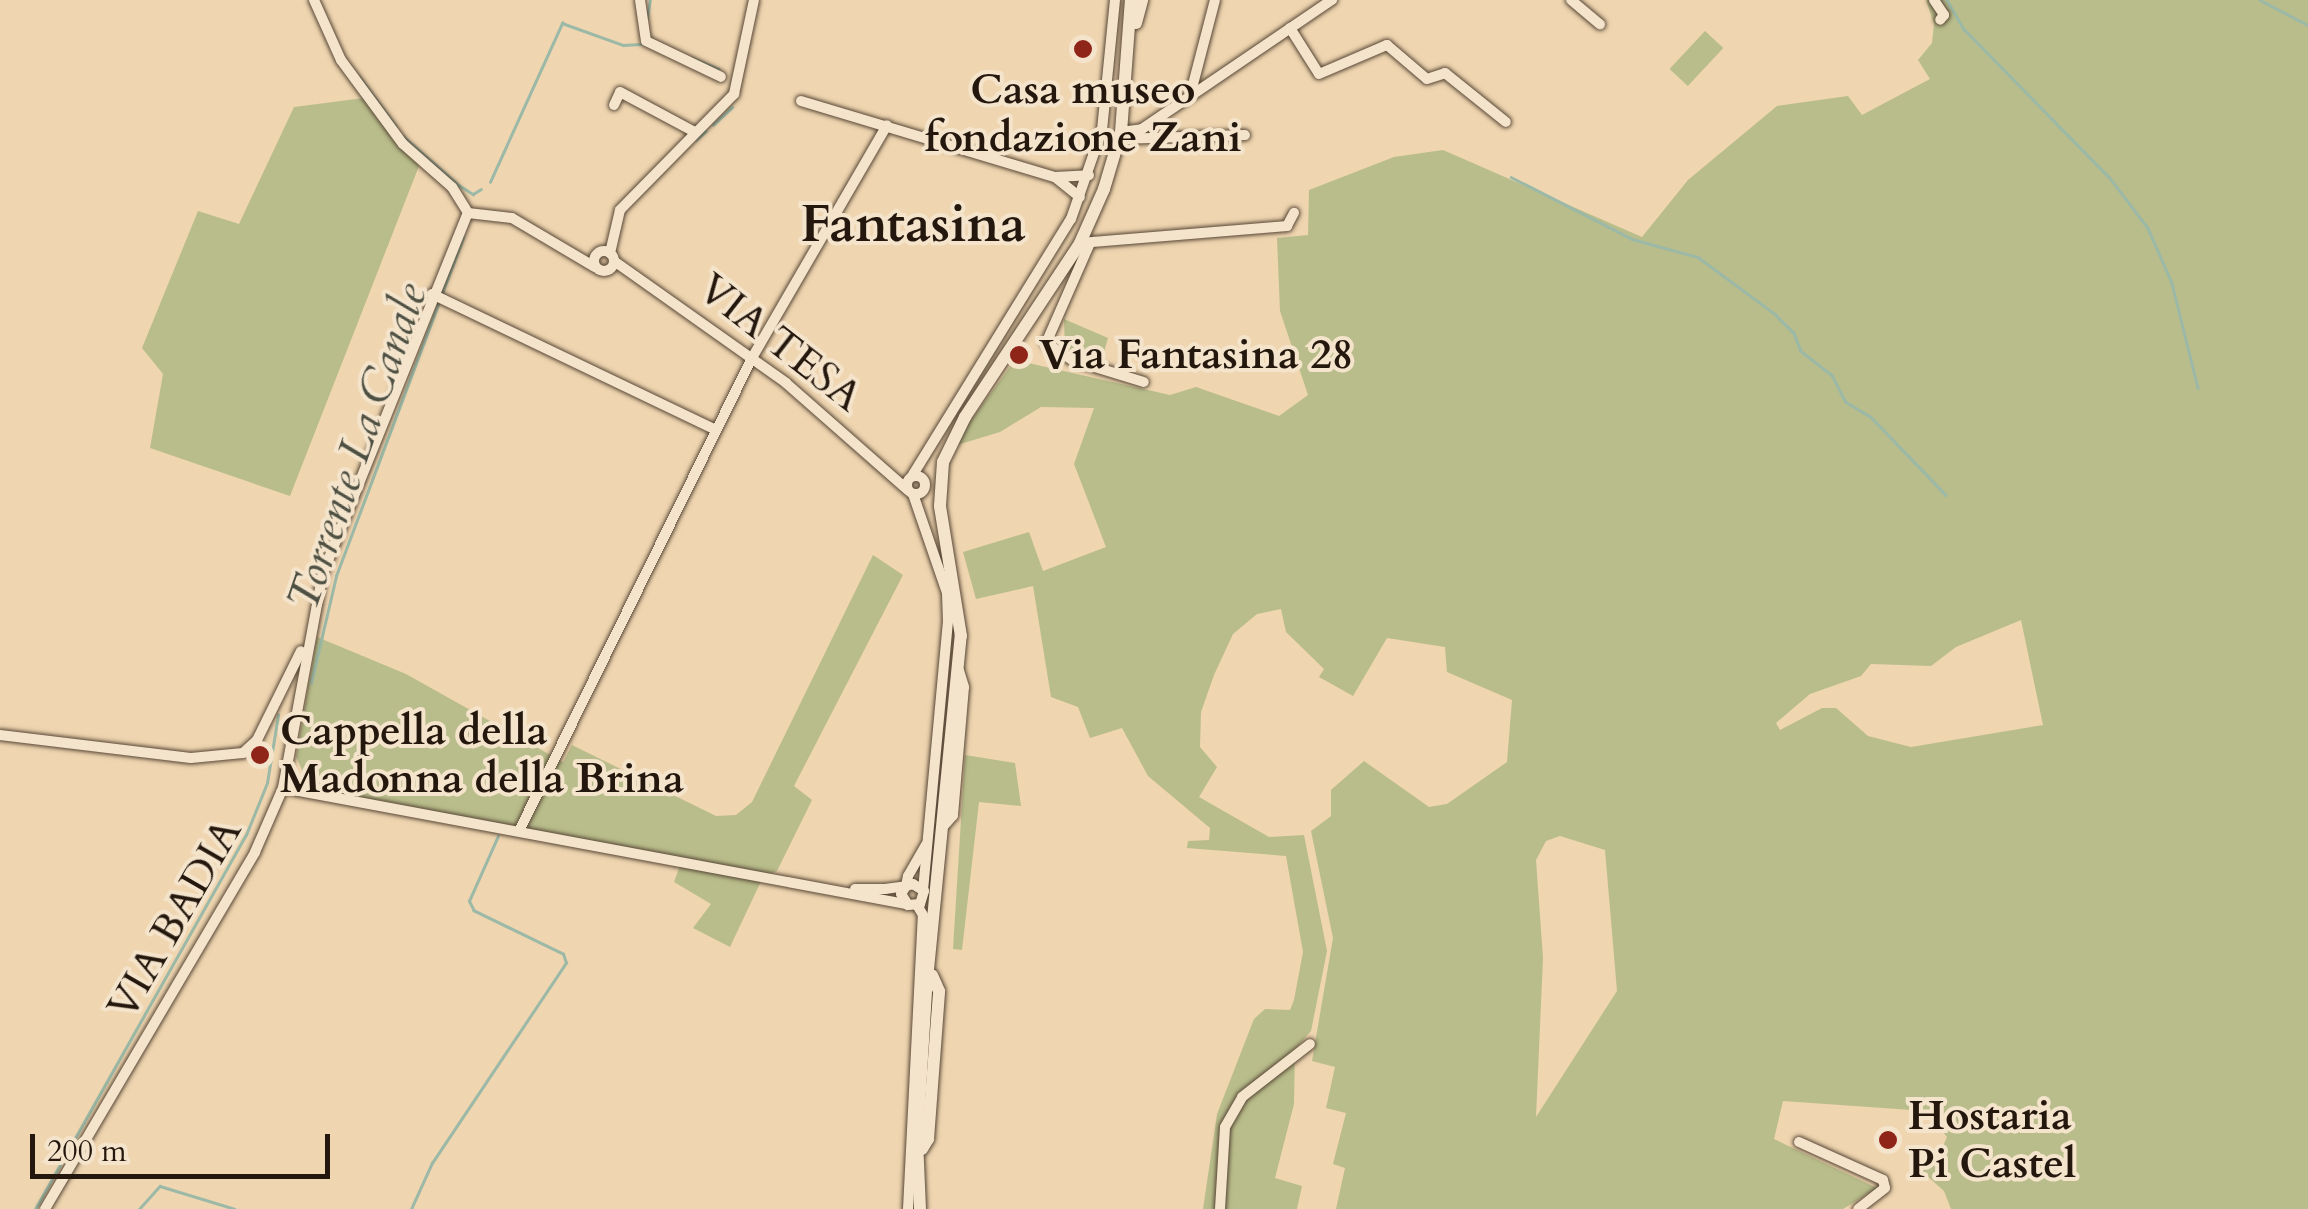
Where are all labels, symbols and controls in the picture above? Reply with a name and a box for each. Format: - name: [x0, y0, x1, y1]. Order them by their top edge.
- marker: Casa museo fondazione Zani: [1072, 38, 1094, 60]
- place label: Casa museo fondazione Zani: [924, 65, 1242, 164]
- district label: Fantasina: [800, 195, 1026, 257]
- street label: VIA TESA: [688, 263, 872, 423]
- water label: Torrente La Canale: [276, 276, 438, 618]
- place label: Via Fantasina 28: [1039, 330, 1353, 380]
- marker: Via Fantasina 28: [1008, 344, 1030, 366]
- place label: Cappella della Madonna della Brina: [280, 706, 684, 804]
- marker: Cappella della Madonna della Brina: [249, 744, 271, 766]
- street label: VIA BADIA: [97, 810, 253, 1028]
- place label: Hostaria Pi Castel: [1908, 1091, 2076, 1190]
- scale bar: [35, 1114, 335, 1176]
- marker: Hostaria Pi Castel: [1877, 1129, 1899, 1151]
- text: 200 m: [47, 1131, 127, 1172]

